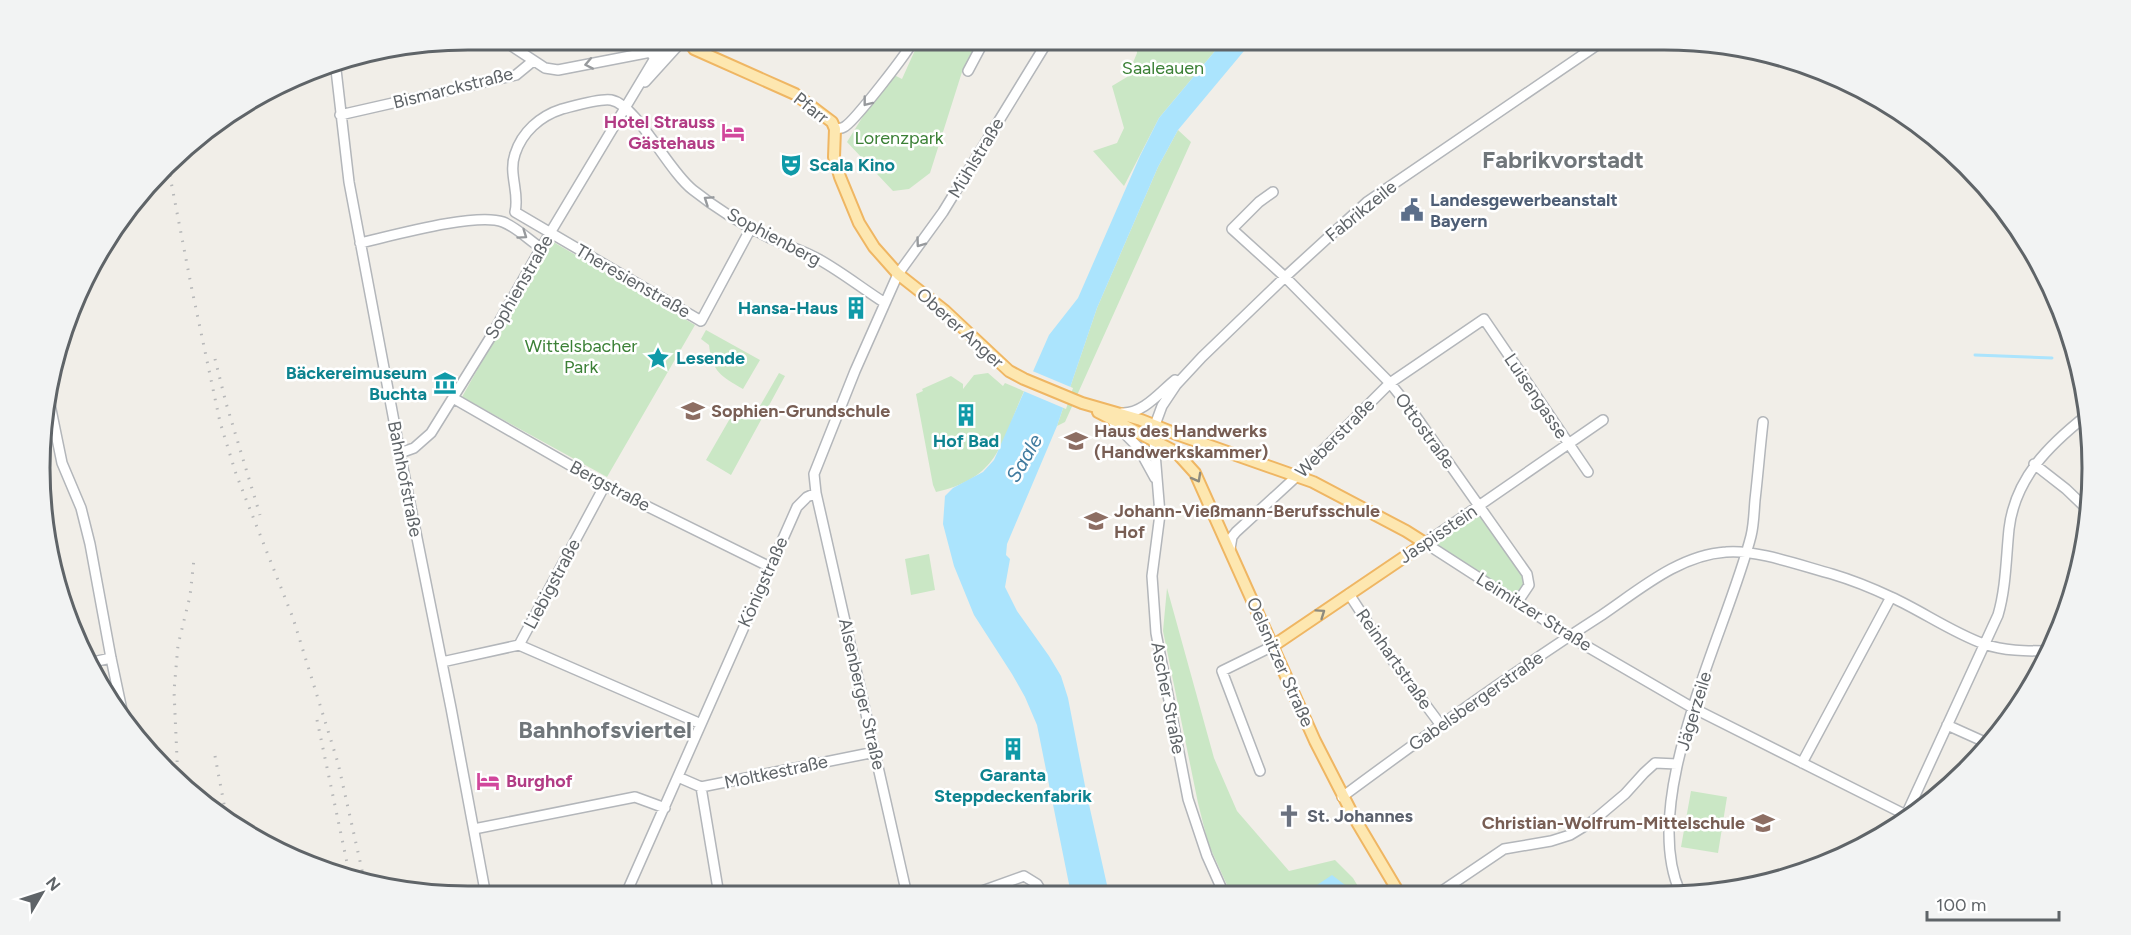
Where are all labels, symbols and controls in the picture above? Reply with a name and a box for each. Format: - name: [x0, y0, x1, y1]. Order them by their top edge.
- one-way arrow: [585, 57, 595, 70]
- park label: Saaleauen: [1122, 57, 1204, 79]
- street label: Bismarckstraße: [391, 62, 516, 114]
- street label: Pfarr: [789, 88, 833, 128]
- one-way arrow: [863, 95, 874, 106]
- place label: Hotel Strauss Gästehaus: [604, 111, 716, 154]
- street label: Mühlstraße: [943, 114, 1009, 202]
- hotel icon: Hotel Strauss Gästehaus: [720, 119, 746, 145]
- park label: Lorenzpark: [854, 127, 944, 149]
- district label: Fabrikvorstadt: [1482, 145, 1644, 174]
- theatre icon: Scala Kino: [778, 152, 804, 178]
- place label: Scala Kino: [809, 154, 895, 176]
- street label: Fabrikzeile: [1321, 176, 1401, 246]
- place label: Landesgewerbeanstalt Bayern: [1430, 189, 1618, 232]
- one-way arrow: [703, 196, 714, 207]
- public building icon: Landesgewerbeanstalt Bayern: [1399, 197, 1425, 223]
- street label: Sophienberg: [723, 203, 825, 271]
- one-way arrow: [516, 228, 527, 239]
- street label: Sophienstraße: [480, 231, 558, 343]
- one-way arrow: [917, 237, 928, 248]
- street label: Theresienstraße: [572, 239, 694, 323]
- street label: Oberer Anger: [912, 283, 1008, 373]
- building icon: Hansa-Haus: [843, 295, 869, 321]
- place label: Hansa-Haus: [738, 297, 839, 319]
- park label: Wittelsbacher Park: [525, 335, 637, 378]
- place icon: Lesende: [645, 345, 671, 371]
- place label: Lesende: [676, 347, 745, 369]
- street label: Luisengasse: [1499, 349, 1573, 443]
- place label: Bäckereimuseum Buchta: [286, 362, 427, 405]
- museum icon: Bäckereimuseum Buchta: [432, 370, 458, 396]
- street label: Ottostraße: [1390, 389, 1460, 473]
- street label: Weberstraße: [1291, 394, 1379, 482]
- school or university icon: Sophien-Grundschule: [680, 398, 706, 424]
- place label: Sophien-Grundschule: [711, 400, 890, 422]
- building icon: Hof Bad: [953, 402, 979, 428]
- street label: Bahnhofstraße: [383, 419, 427, 539]
- place label: Haus des Handwerks (Handwerkskammer): [1094, 420, 1269, 463]
- school or university icon: Haus des Handwerks (Handwerkskammer): [1063, 428, 1089, 454]
- place label: Hof Bad: [933, 430, 999, 452]
- water label: Saale: [1001, 430, 1047, 486]
- street label: Bergstraße: [566, 456, 654, 516]
- one-way arrow: [1190, 472, 1201, 482]
- place label: Johann-Vießmann-Berufsschule Hof: [1114, 500, 1380, 543]
- street label: Jaspisstein: [1395, 500, 1481, 568]
- school or university icon: Johann-Vießmann-Berufsschule Hof: [1083, 508, 1109, 534]
- street label: Königstraße: [733, 533, 793, 631]
- street label: Liebigstraße: [519, 535, 585, 633]
- street label: Leimitzer Straße: [1472, 568, 1596, 656]
- street label: Oelsnitzer Straße: [1242, 594, 1318, 730]
- street label: Reinhartstraße: [1351, 604, 1437, 714]
- one-way arrow: [1315, 609, 1326, 620]
- street label: Alsenberger Straße: [834, 616, 890, 772]
- street label: Ascher Straße: [1146, 640, 1190, 756]
- street label: Gabelsbergerstraße: [1405, 646, 1548, 756]
- street label: Jägerzeile: [1672, 669, 1716, 753]
- district label: Bahnhofsviertel: [518, 715, 692, 744]
- building icon: Garanta Steppdeckenfabrik: [1000, 736, 1026, 762]
- street label: Moltkestraße: [722, 750, 830, 794]
- place label: Garanta Steppdeckenfabrik: [934, 764, 1092, 807]
- hotel icon: Burghof: [475, 768, 501, 794]
- place label: Burghof: [506, 770, 574, 792]
- church icon: St. Johannes: [1276, 803, 1302, 829]
- place label: St. Johannes: [1307, 805, 1414, 827]
- school or university icon: Christian-Wolfrum-Mittelschule: [1750, 810, 1776, 836]
- place label: Christian-Wolfrum-Mittelschule: [1482, 812, 1745, 834]
- north arrow: [12, 863, 72, 923]
- text: N: [42, 873, 65, 895]
- scale bar: [1927, 884, 2059, 922]
- text: 100 m: [1936, 894, 1986, 916]

